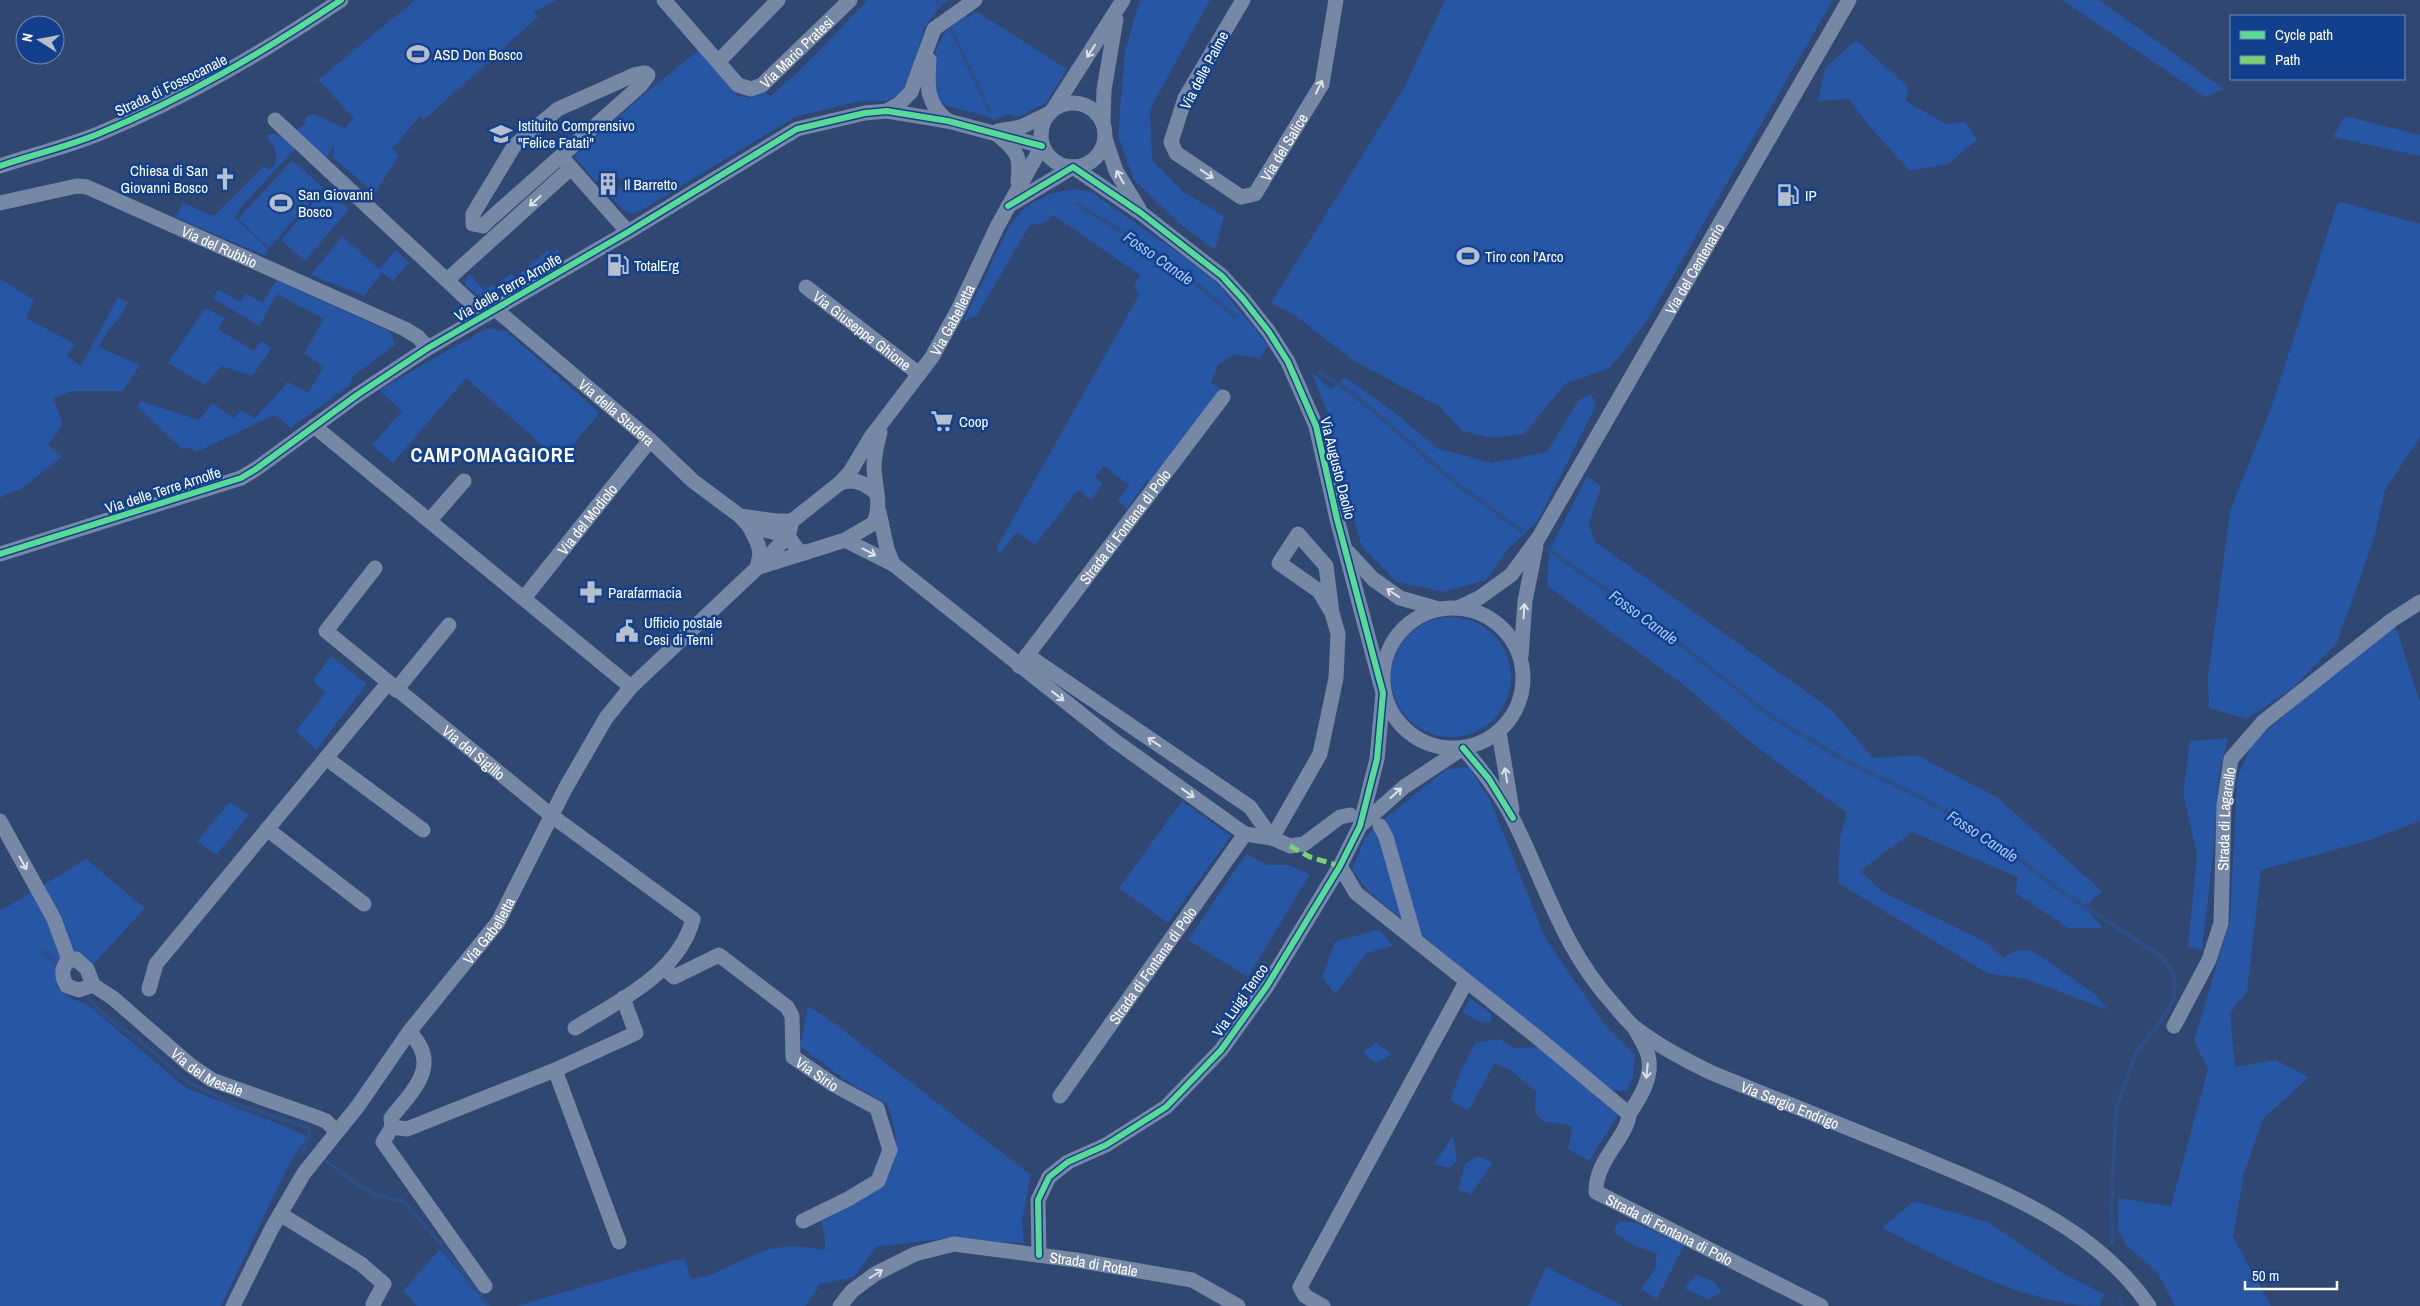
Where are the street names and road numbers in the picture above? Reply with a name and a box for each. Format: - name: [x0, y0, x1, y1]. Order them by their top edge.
- street label: Via Mario Pratesi: [755, 11, 838, 92]
- street label: Via delle Palme: [1175, 27, 1234, 113]
- street label: Strada di Fossocanale: [111, 49, 231, 121]
- street label: Via del Salice: [1255, 109, 1312, 185]
- street label: Via del Centenario: [1659, 219, 1729, 318]
- street label: Via del Rubbio: [178, 220, 261, 272]
- street label: Via delle Terre Arnolfe: [451, 248, 566, 326]
- street label: Via Gabelletta: [924, 281, 979, 359]
- street label: Via Giuseppe Ghione: [809, 286, 916, 375]
- street label: Via della Stadera: [574, 374, 660, 450]
- street label: Via Augusto Daolio: [1315, 414, 1361, 522]
- street label: Via delle Terre Arnolfe: [102, 461, 224, 519]
- street label: Strada di Fontana di Polo: [1074, 464, 1175, 589]
- street label: Via del Modiolo: [552, 479, 622, 559]
- street label: Via del Sigillo: [438, 720, 510, 784]
- street label: Strada di Lagarello: [2212, 765, 2240, 871]
- street label: Via Gabelletta: [458, 893, 519, 968]
- street label: Strada di Fontana di Polo: [1103, 902, 1201, 1028]
- street label: Via Luigi Tenco: [1207, 959, 1273, 1041]
- street label: Via del Mesale: [166, 1043, 246, 1101]
- street label: Via Sirio: [792, 1052, 842, 1096]
- street label: Via Sergio Endrigo: [1738, 1075, 1843, 1134]
- street label: Strada di Fontana di Polo: [1602, 1188, 1737, 1270]
- street label: Strada di Rotale: [1049, 1246, 1140, 1281]

